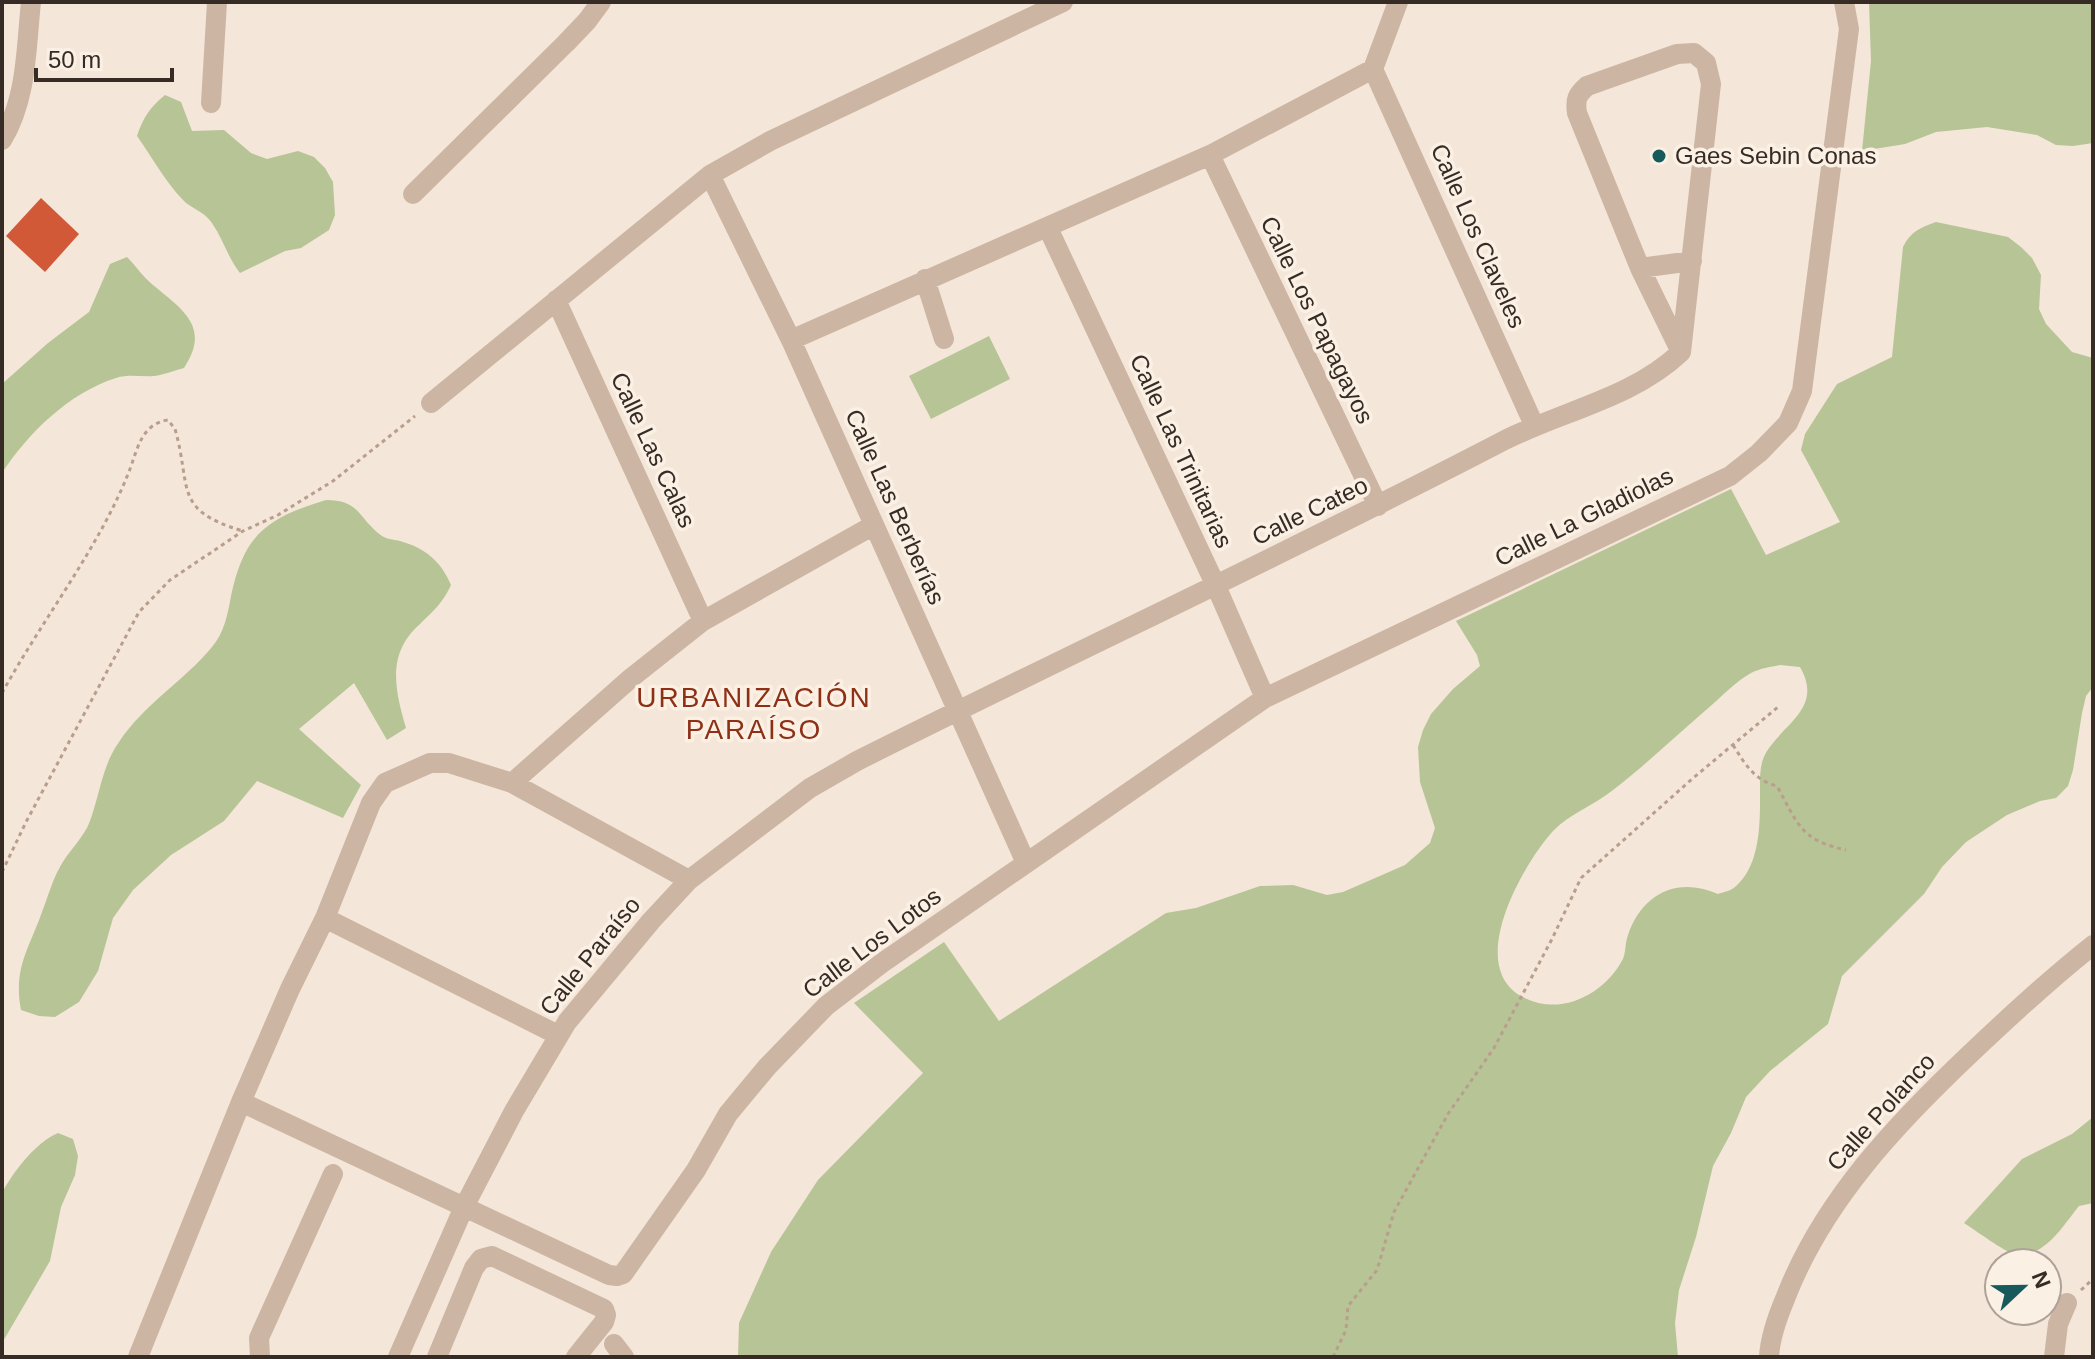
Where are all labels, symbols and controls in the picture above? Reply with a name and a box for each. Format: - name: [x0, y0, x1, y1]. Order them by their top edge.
- scale bar: [36, 32, 172, 82]
- text: 50 m: [48, 46, 101, 73]
- street label: Calle Los Claveles: [1426, 140, 1531, 332]
- place label: Gaes Sebin Conas: [1675, 142, 1876, 169]
- marker: Gaes Sebin Conas: [1650, 147, 1668, 165]
- street label: Calle Los Papagayos: [1256, 212, 1379, 428]
- street label: Calle Las Trinitarias: [1125, 350, 1238, 552]
- street label: Calle Las Calas: [606, 368, 701, 532]
- street label: Calle Las Berberías: [840, 405, 951, 609]
- street label: Calle La Gladiolas: [1490, 462, 1677, 571]
- street label: Calle Cateo: [1248, 471, 1372, 550]
- district label: URBANIZACIÓN PARAÍSO: [636, 682, 872, 745]
- street label: Calle Los Lotos: [798, 882, 946, 1003]
- street label: Calle Paraíso: [534, 891, 645, 1020]
- street label: Calle Polanco: [1821, 1048, 1940, 1176]
- north arrow: [1983, 1247, 2063, 1327]
- text: N: [2027, 1268, 2056, 1292]

